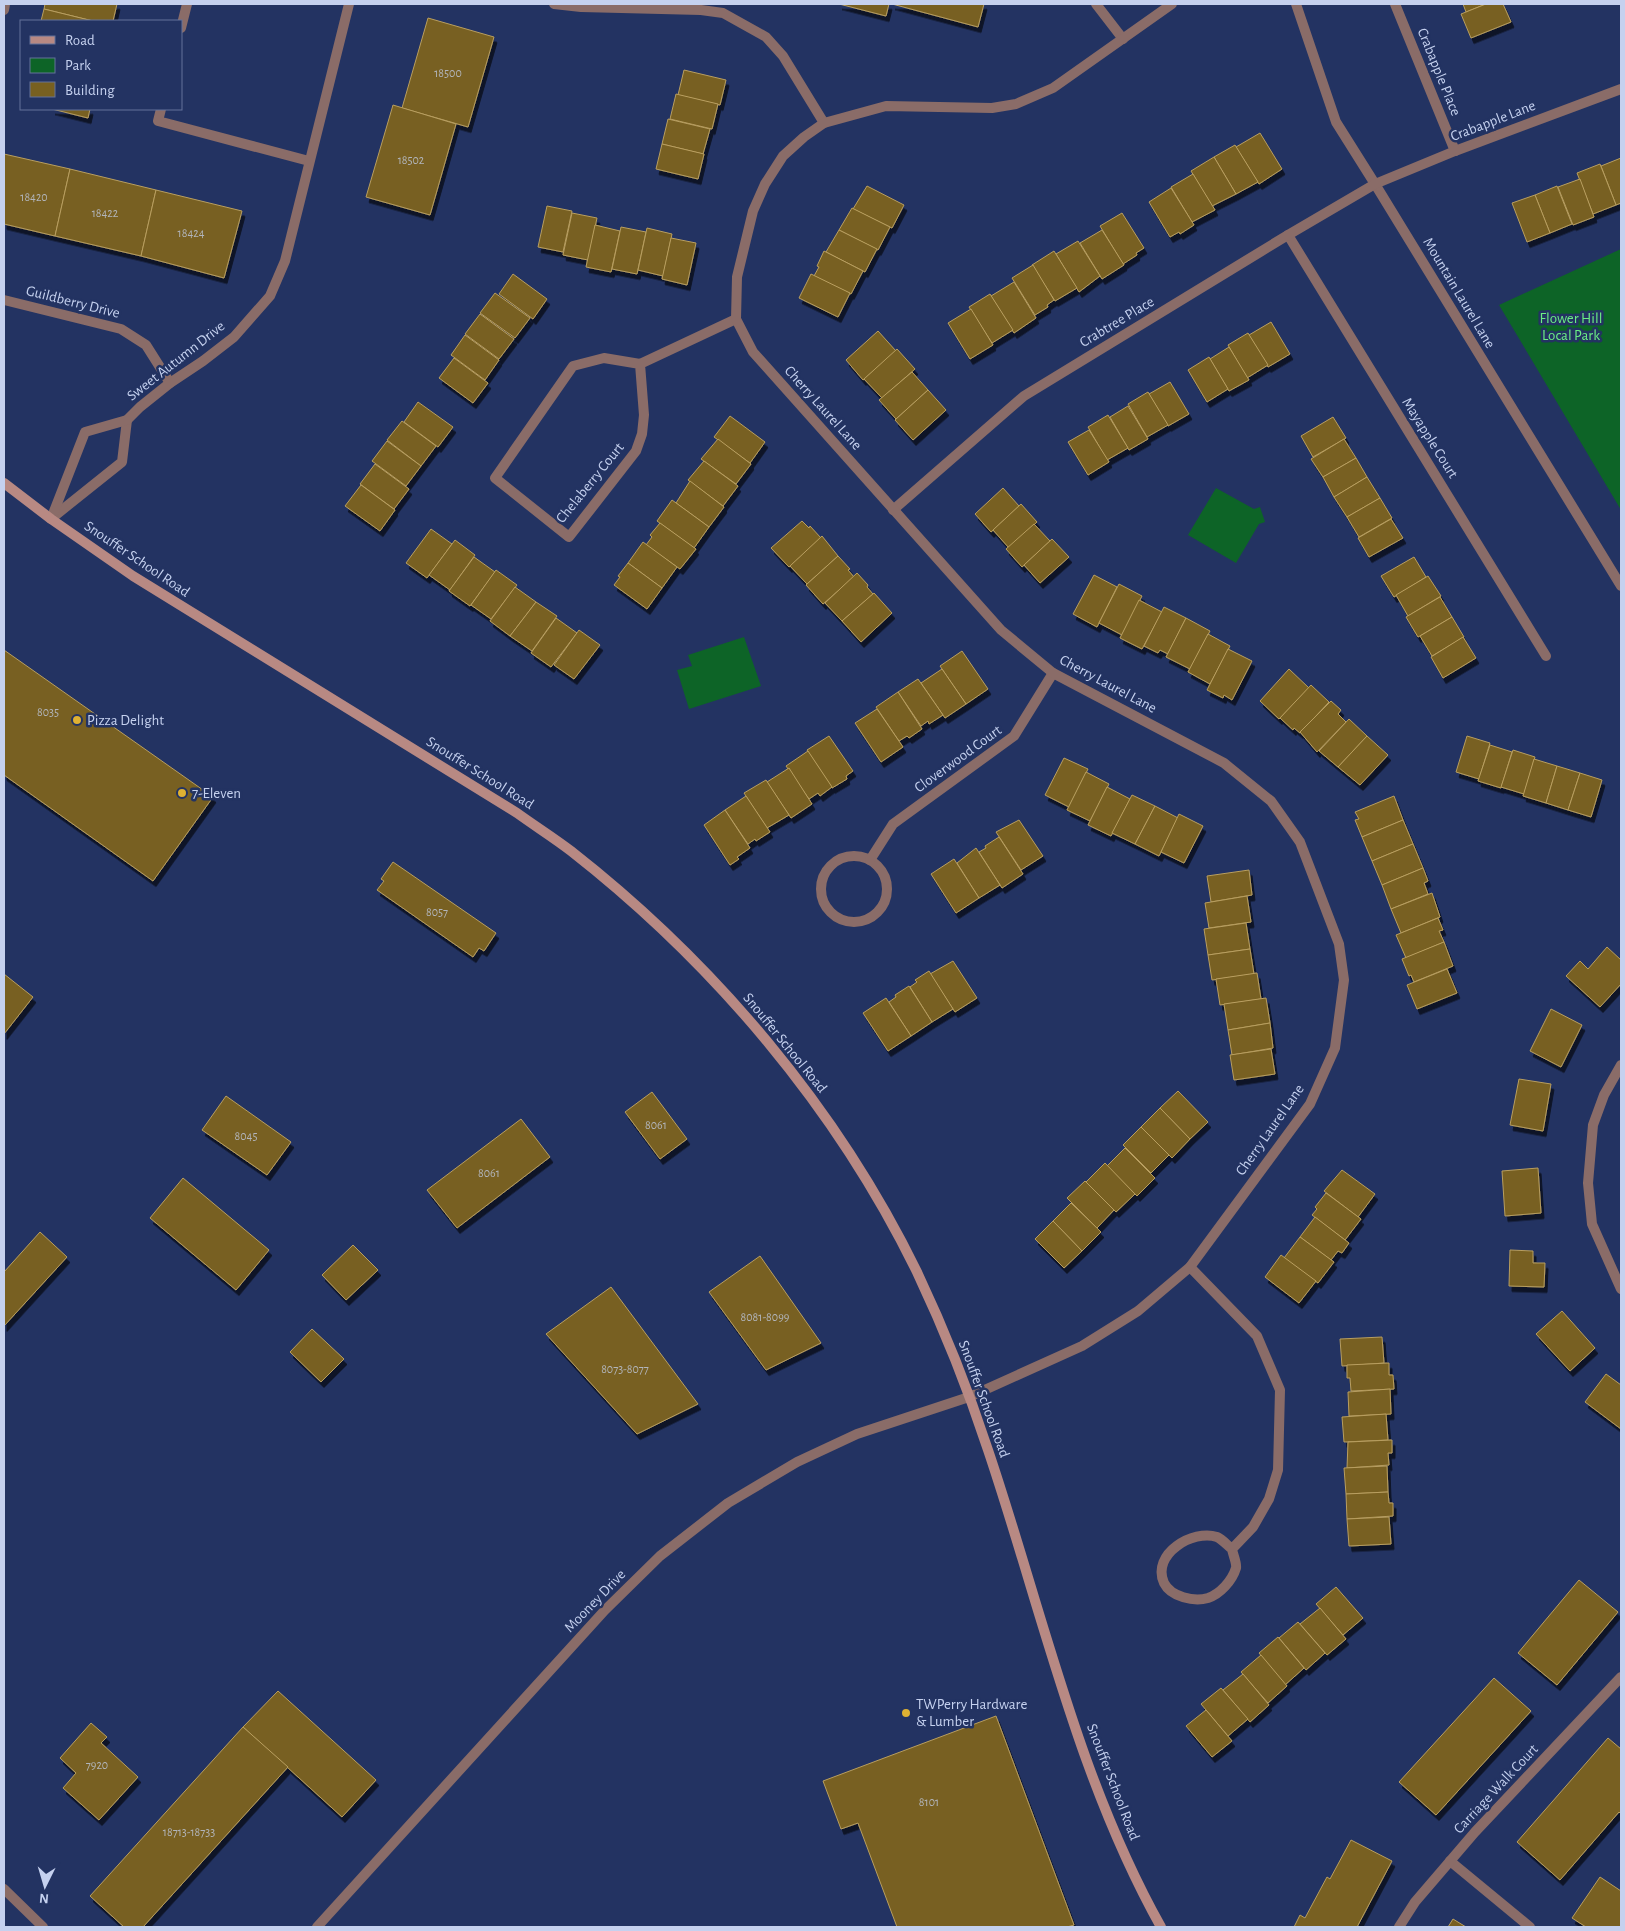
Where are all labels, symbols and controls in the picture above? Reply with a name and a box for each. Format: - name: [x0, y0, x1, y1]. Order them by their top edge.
- legend: [20, 20, 182, 110]
- street label: Crabapple Place: [1415, 26, 1463, 118]
- text: Road: [65, 33, 95, 48]
- text: Park: [65, 58, 91, 73]
- house number: 18500: [434, 67, 462, 79]
- text: Building: [65, 83, 115, 98]
- street label: Crabapple Lane: [1448, 98, 1538, 144]
- house number: 18502: [398, 154, 425, 166]
- house number: 18420: [20, 191, 48, 203]
- house number: 18422: [92, 207, 119, 219]
- house number: 18424: [178, 227, 205, 239]
- street label: Mountain Laurel Lane: [1420, 235, 1498, 351]
- street label: Guildberry Drive: [25, 283, 121, 321]
- street label: Crabtree Place: [1077, 294, 1157, 350]
- park label: Flower Hill Local Park: [1540, 311, 1602, 343]
- street label: Sweet Autumn Drive: [124, 318, 228, 404]
- street label: Cherry Laurel Lane: [781, 363, 865, 453]
- street label: Mayapple Court: [1399, 395, 1461, 481]
- street label: Chelaberry Court: [553, 440, 627, 526]
- street label: Snouffer School Road: [82, 518, 193, 600]
- street label: Cherry Laurel Lane: [1057, 652, 1159, 716]
- house number: 8035: [37, 706, 59, 718]
- place label: Pizza Delight: [87, 713, 164, 728]
- marker: Pizza Delight: [71, 714, 83, 726]
- street label: Cloverwood Court: [912, 722, 1004, 796]
- street label: Snouffer School Road: [424, 734, 537, 812]
- place label: 7-Eleven: [192, 786, 241, 801]
- marker: 7-Eleven: [176, 787, 188, 799]
- house number: 8057: [426, 906, 448, 918]
- street label: Snouffer School Road: [740, 990, 830, 1096]
- street label: Cherry Laurel Lane: [1233, 1082, 1307, 1178]
- house number: 8061: [645, 1119, 667, 1131]
- house number: 8045: [235, 1130, 257, 1142]
- house number: 8061: [478, 1167, 500, 1179]
- house number: 8081-8099: [741, 1311, 790, 1323]
- street label: Snouffer School Road: [956, 1338, 1012, 1460]
- house number: 8073-8077: [601, 1363, 649, 1375]
- street label: Mooney Drive: [562, 1567, 629, 1635]
- place label: TWPerry Hardware & Lumber: [916, 1697, 1027, 1729]
- marker: TWPerry Hardware & Lumber: [900, 1707, 912, 1719]
- street label: Snouffer School Road: [1084, 1722, 1142, 1843]
- street label: Carriage Walk Court: [1451, 1741, 1541, 1837]
- house number: 7920: [86, 1759, 108, 1771]
- house number: 8101: [919, 1796, 939, 1808]
- house number: 18713-18733: [163, 1826, 215, 1838]
- north arrow: [20, 1861, 70, 1911]
- text: N: [38, 1891, 49, 1905]

